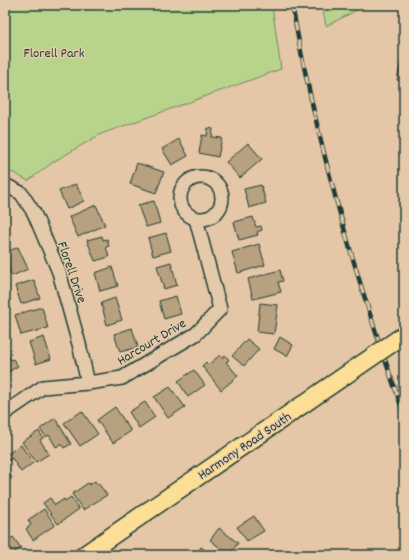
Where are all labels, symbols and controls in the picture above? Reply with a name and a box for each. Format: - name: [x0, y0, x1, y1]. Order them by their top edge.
- park label: Florell Park: [24, 44, 85, 64]
- street label: Florell Drive: [51, 239, 91, 306]
- street label: Harcourt Drive: [114, 314, 190, 371]
- street label: Harmony Road South: [194, 408, 296, 486]

